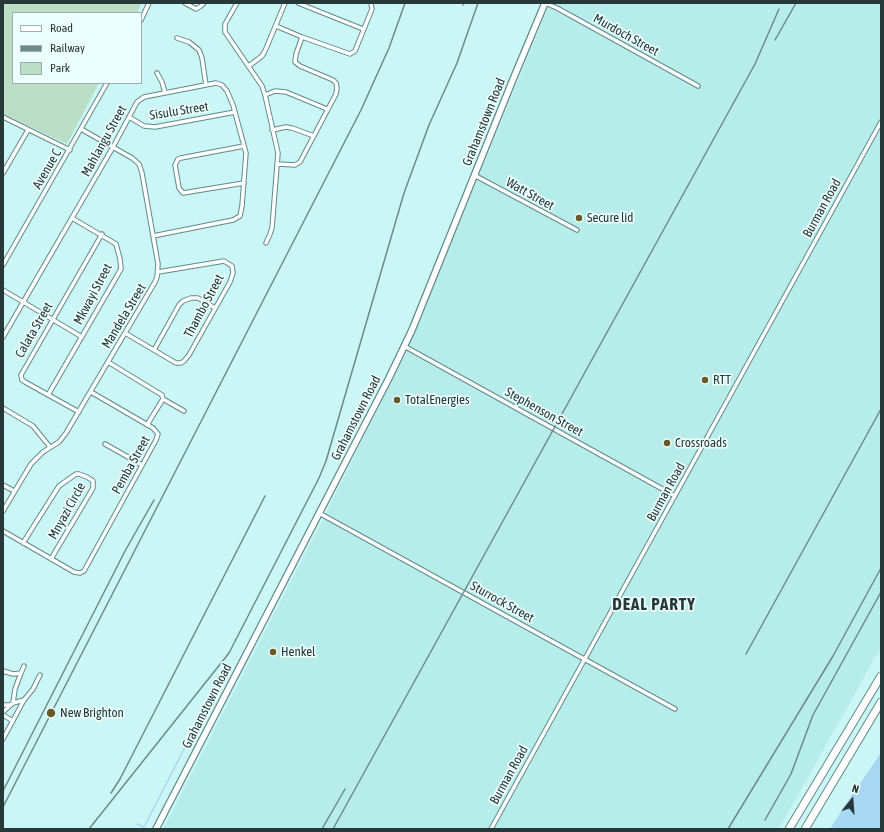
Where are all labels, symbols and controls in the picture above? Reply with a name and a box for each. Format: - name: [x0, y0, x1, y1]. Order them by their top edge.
- street label: Murdoch Street: [591, 11, 661, 59]
- legend: [12, 12, 142, 84]
- text: Road: [50, 21, 73, 35]
- text: Railway: [50, 41, 85, 55]
- text: Park: [50, 61, 70, 75]
- street label: Grahamstown Road: [459, 76, 509, 168]
- street label: Sisulu Street: [148, 99, 210, 123]
- street label: Mahlangu Street: [78, 103, 130, 179]
- street label: Avenue C: [29, 146, 65, 192]
- street label: Watt Street: [503, 174, 557, 214]
- street label: Burman Road: [800, 176, 844, 240]
- place label: Secure lid: [587, 210, 634, 226]
- marker: Secure lid: [574, 213, 584, 223]
- street label: Mkwayi Street: [70, 261, 116, 327]
- street label: Thambo Street: [181, 272, 227, 340]
- street label: Mandela Street: [99, 281, 149, 351]
- street label: Calata Street: [12, 299, 56, 361]
- place label: RTT: [713, 372, 731, 388]
- street label: Grahamstown Road: [328, 373, 384, 463]
- marker: RTT: [700, 375, 710, 385]
- street label: Stephenson Street: [502, 384, 586, 440]
- place label: TotalEnergies: [405, 392, 470, 408]
- marker: TotalEnergies: [392, 395, 402, 405]
- street label: Pemba Street: [109, 433, 153, 497]
- place label: Crossroads: [675, 435, 727, 451]
- marker: Crossroads: [662, 438, 672, 448]
- street label: Burman Road: [644, 460, 688, 524]
- street label: Mnyazi Circle: [45, 480, 89, 542]
- street label: Sturrock Street: [468, 578, 536, 626]
- district label: DEAL PARTY: [612, 595, 696, 615]
- place label: Henkel: [281, 644, 316, 660]
- marker: Henkel: [268, 647, 278, 657]
- street label: Grahamstown Road: [179, 661, 235, 751]
- place label: New Brighton: [60, 705, 124, 721]
- marker: New Brighton: [45, 707, 57, 719]
- street label: Burman Road: [487, 743, 531, 807]
- north arrow: [832, 780, 872, 820]
- text: N: [851, 782, 860, 795]

